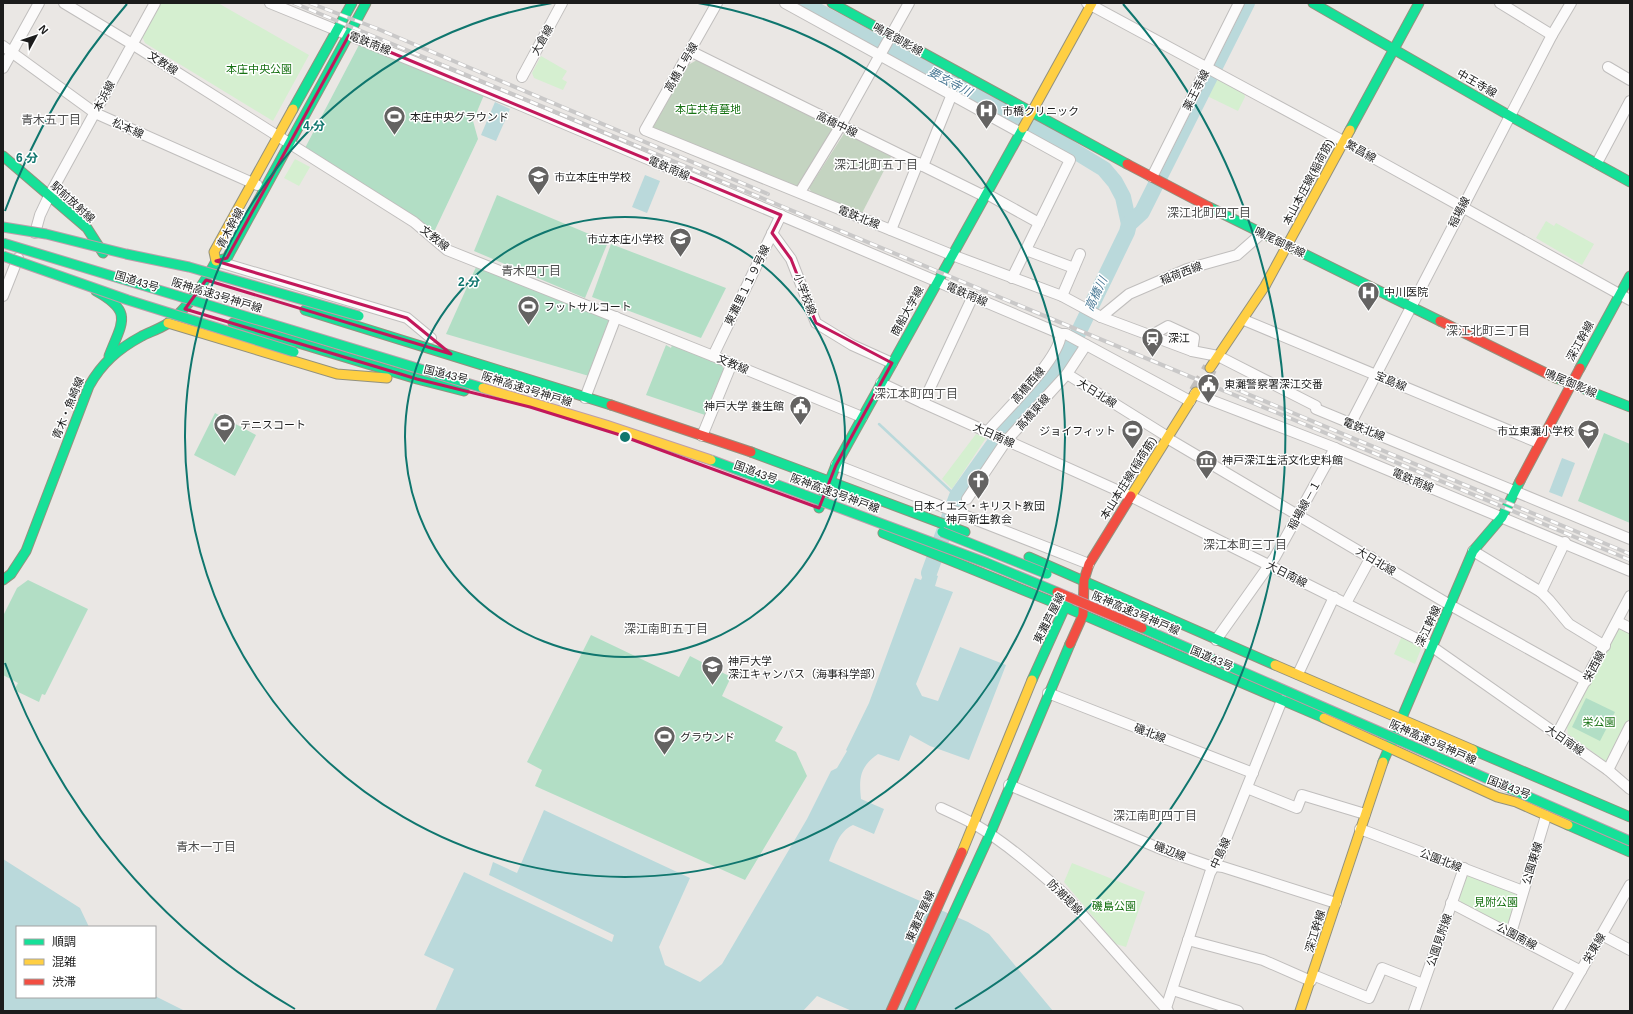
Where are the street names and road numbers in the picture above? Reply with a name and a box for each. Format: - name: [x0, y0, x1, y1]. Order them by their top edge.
- street label: 鳴尾御影線: [871, 20, 925, 58]
- street label: 大倉線: [529, 23, 555, 57]
- street label: 電鉄南線: [347, 29, 393, 57]
- street label: 高橋１号線: [662, 40, 700, 94]
- street label: 文教線: [146, 49, 180, 77]
- street label: 中王寺線: [1455, 67, 1499, 99]
- street label: 薬王寺線: [1181, 68, 1211, 112]
- street label: 本浜線: [91, 79, 117, 113]
- street label: 高橋中線: [815, 109, 859, 139]
- street label: 松本線: [110, 116, 146, 140]
- street label: 本山本庄線(稲荷筋): [1280, 137, 1336, 227]
- street label: 繁昌線: [1344, 138, 1378, 164]
- street label: 電鉄南線: [646, 154, 692, 182]
- street label: 駅前放射線: [49, 179, 97, 225]
- street label: 稲場線: [1446, 195, 1472, 229]
- street label: 電鉄北線: [836, 203, 882, 231]
- street label: 青木幹線: [214, 206, 246, 250]
- street label: 文教線: [418, 223, 452, 253]
- street label: 鳴尾御影線: [1253, 225, 1307, 259]
- street label: 東灘里１１９号線: [722, 243, 772, 327]
- street label: 稲荷西線: [1158, 260, 1204, 286]
- street label: 国道43号: [114, 269, 160, 293]
- street label: 小学校線: [792, 271, 818, 317]
- street label: 阪神高速3号神戸線: [170, 276, 264, 314]
- street label: 電鉄南線: [944, 280, 990, 308]
- street label: 商船大学線: [888, 284, 926, 338]
- street label: 深江幹線: [1564, 319, 1596, 363]
- street label: 文教線: [715, 352, 751, 376]
- street label: 国道43号: [423, 363, 469, 385]
- street label: 高橋西線: [1009, 364, 1047, 406]
- street label: 鳴尾御影線: [1543, 367, 1599, 399]
- street label: 宝島線: [1373, 369, 1409, 393]
- street label: 阪神高速3号神戸線: [480, 370, 574, 408]
- street label: 青木・魚崎線: [50, 375, 86, 441]
- street label: 大日北線: [1075, 376, 1119, 410]
- street label: 高橋東線: [1014, 392, 1052, 432]
- street label: 電鉄北線: [1341, 416, 1387, 442]
- street label: 大日南線: [971, 421, 1017, 449]
- street label: 本山本庄線(稲荷筋): [1098, 434, 1158, 522]
- street label: 国道43号: [733, 459, 779, 485]
- street label: 電鉄南線: [1390, 466, 1436, 494]
- street label: 阪神高速3号神戸線: [789, 471, 881, 515]
- street label: 稲場線－１: [1285, 478, 1323, 532]
- street label: 大日北線: [1354, 545, 1398, 577]
- street label: 大日南線: [1265, 559, 1309, 589]
- street label: 阪神高速3号神戸線: [1090, 589, 1182, 637]
- street label: 東灘芦屋線: [1031, 591, 1067, 645]
- street label: 深江幹線: [1413, 604, 1443, 648]
- street label: 国道43号: [1189, 644, 1235, 672]
- street label: 栄西線: [1581, 649, 1607, 683]
- street label: 阪神高速3号神戸線: [1388, 717, 1478, 767]
- street label: 磯北線: [1132, 721, 1168, 745]
- street label: 大日南線: [1544, 722, 1586, 758]
- street label: 国道43号: [1486, 773, 1532, 801]
- street label: 中島線: [1208, 836, 1232, 870]
- street label: 磯辺線: [1152, 839, 1188, 863]
- street label: 公園東線: [1520, 840, 1544, 886]
- street label: 公園北線: [1418, 847, 1464, 873]
- street label: 防潮堤線: [1045, 877, 1085, 917]
- street label: 東灘芦屋線: [903, 888, 937, 944]
- street label: 深江幹線: [1303, 908, 1327, 954]
- street label: 公園見附線: [1424, 912, 1454, 968]
- street label: 公園南線: [1495, 920, 1539, 952]
- street label: 栄東線: [1581, 931, 1607, 965]

